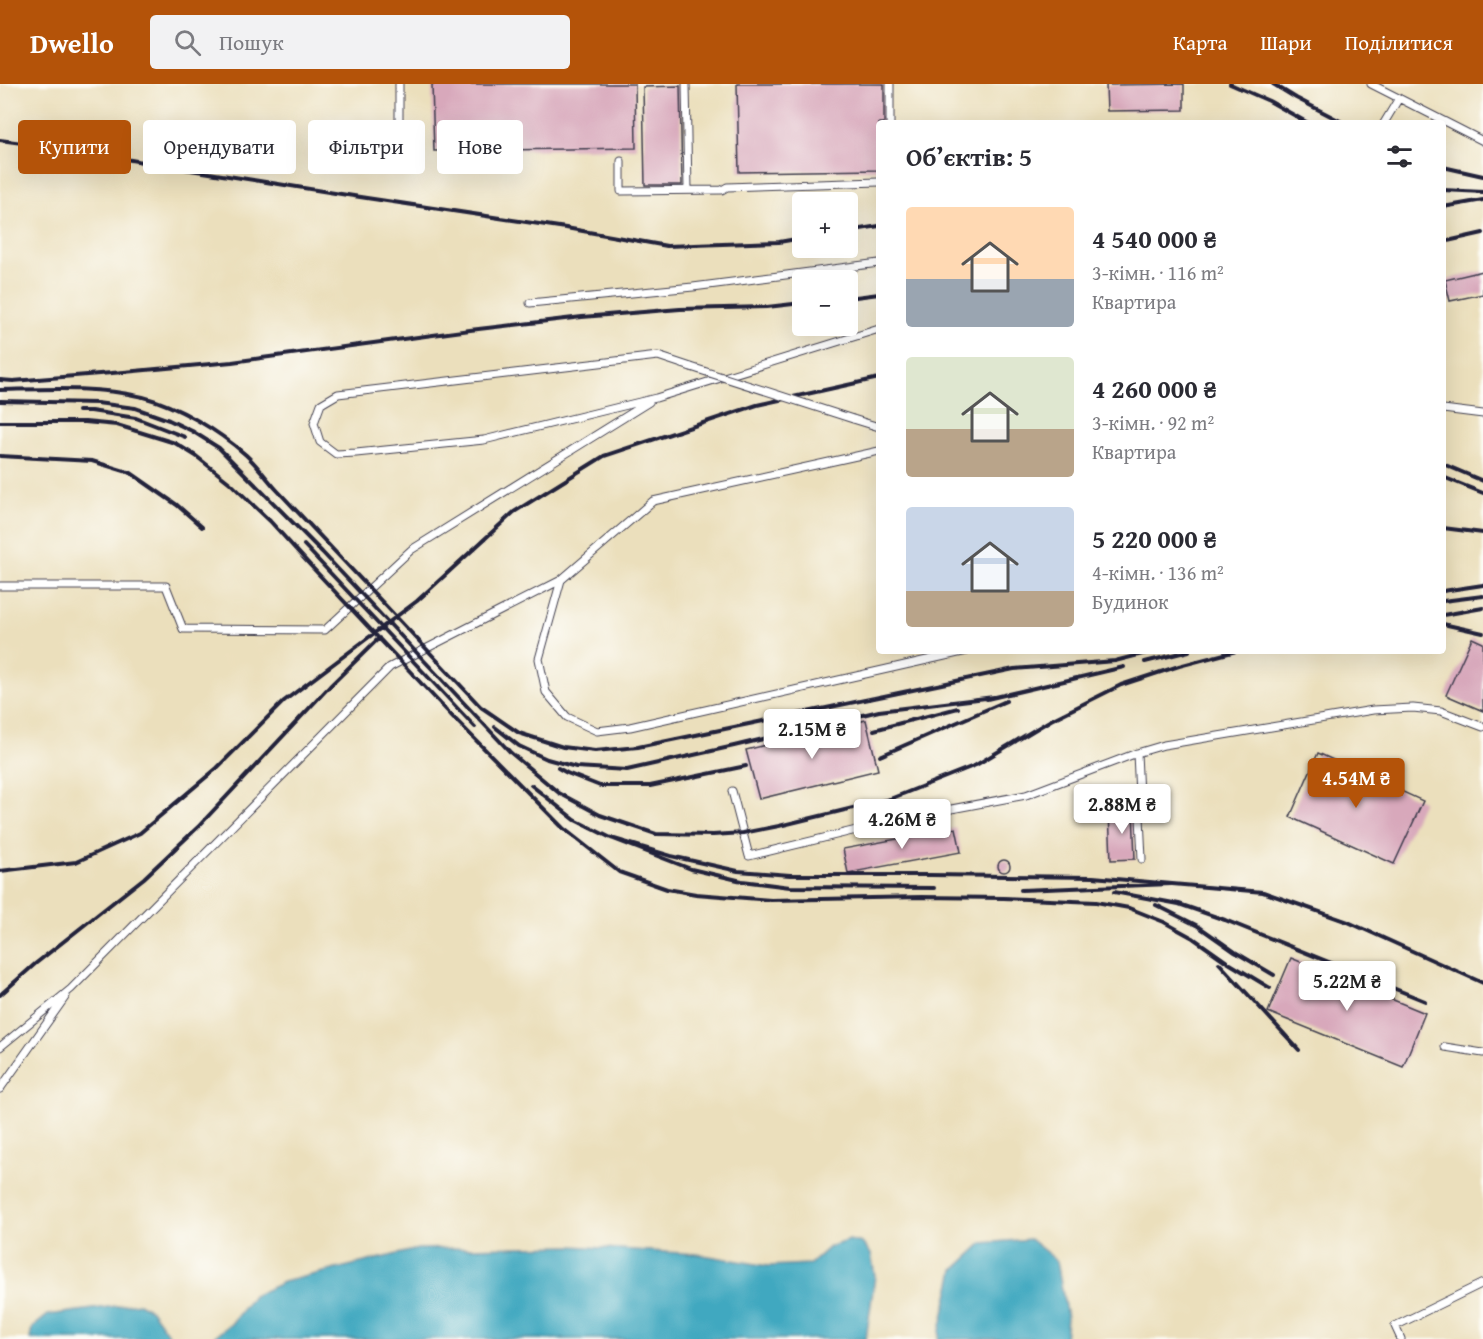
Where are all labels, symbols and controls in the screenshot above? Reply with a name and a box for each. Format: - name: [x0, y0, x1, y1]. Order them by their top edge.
- search box: [150, 15, 570, 69]
- text: Dwello: [30, 22, 114, 63]
- icon: search: [171, 26, 204, 59]
- text: Пошук: [219, 26, 284, 58]
- text: Карта: [1173, 27, 1227, 58]
- text: Шари: [1260, 27, 1312, 58]
- text: Поділитися: [1345, 27, 1453, 58]
- chip: Купити: [18, 120, 131, 174]
- chip: Орендувати: [143, 120, 296, 174]
- chip: Фільтри: [308, 120, 425, 174]
- chip: Нове: [437, 120, 523, 174]
- text: Об’єктів: 5: [906, 137, 1032, 176]
- icon: filters: [1383, 140, 1416, 173]
- map controls: [792, 192, 858, 336]
- button: +: [792, 192, 858, 258]
- text: 4 540 000 ₴: [1092, 219, 1217, 258]
- icon: home: [954, 231, 1026, 303]
- text: 3-кімн. · 116 m²: [1092, 258, 1224, 287]
- button: −: [792, 270, 858, 336]
- text: Квартира: [1092, 287, 1176, 316]
- text: 4 260 000 ₴: [1092, 369, 1217, 408]
- icon: home: [954, 381, 1026, 453]
- text: 3-кімн. · 92 m²: [1092, 408, 1214, 437]
- text: Квартира: [1092, 437, 1176, 466]
- text: 5 220 000 ₴: [1092, 519, 1217, 558]
- icon: home: [954, 531, 1026, 603]
- text: 4-кімн. · 136 m²: [1092, 558, 1224, 587]
- text: Будинок: [1092, 587, 1169, 616]
- pin: 2.15M ₴: [757, 709, 867, 760]
- text: 2.15M ₴: [778, 714, 846, 743]
- pin: 4.54M ₴: [1301, 758, 1411, 809]
- text: 4.54M ₴: [1322, 763, 1390, 792]
- pin: 2.88M ₴: [1067, 784, 1177, 835]
- text: 2.88M ₴: [1088, 789, 1156, 818]
- pin: 4.26M ₴: [847, 799, 957, 850]
- text: 4.26M ₴: [868, 804, 936, 833]
- pin: 5.22M ₴: [1292, 961, 1402, 1012]
- text: 5.22M ₴: [1313, 966, 1381, 995]

